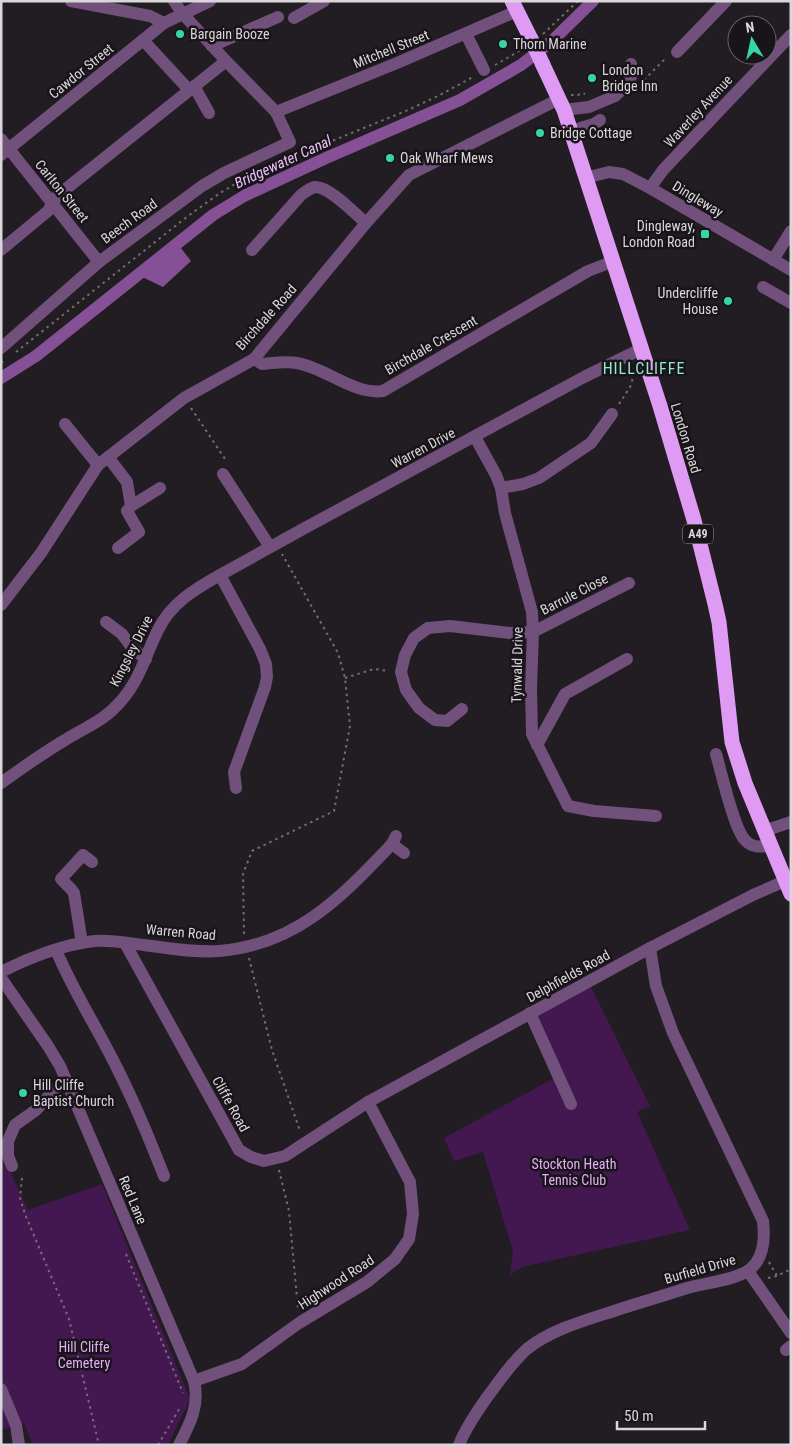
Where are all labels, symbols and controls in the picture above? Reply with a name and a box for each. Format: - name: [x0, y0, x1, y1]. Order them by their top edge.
- north arrow: [727, 15, 777, 65]
- text: N: [744, 19, 755, 36]
- place label: Bargain Booze: [190, 26, 270, 42]
- street label: Mitchell Street: [351, 27, 431, 71]
- marker: Bargain Booze: [174, 28, 186, 40]
- place label: Thorn Marine: [513, 36, 587, 52]
- marker: Thorn Marine: [497, 38, 509, 50]
- street label: Cawdor Street: [46, 40, 116, 102]
- place label: London Bridge Inn: [602, 62, 658, 94]
- street label: Waverley Avenue: [661, 71, 736, 150]
- marker: London Bridge Inn: [586, 72, 598, 84]
- place label: Bridge Cottage: [550, 125, 633, 141]
- marker: Bridge Cottage: [534, 127, 546, 139]
- water label: Bridgewater Canal: [232, 131, 335, 192]
- place label: Oak Wharf Mews: [400, 150, 493, 166]
- marker: Oak Wharf Mews: [384, 152, 396, 164]
- street label: Carlton Street: [32, 156, 92, 226]
- street label: Dingleway: [670, 178, 726, 220]
- street label: Beech Road: [98, 195, 160, 247]
- place label: Dingleway, London Road: [622, 218, 695, 250]
- marker: Dingleway, London Road: [699, 228, 711, 240]
- street label: Birchdale Road: [232, 281, 300, 353]
- place label: Undercliffe House: [658, 285, 718, 317]
- marker: Undercliffe House: [722, 295, 734, 307]
- street label: Birchdale Crescent: [382, 312, 480, 378]
- district label: HILLCLIFFE: [603, 359, 685, 378]
- street label: London Road: [668, 401, 704, 475]
- street label: Warren Drive: [388, 424, 458, 472]
- road number: A49: [683, 524, 713, 544]
- street label: Barrule Close: [538, 570, 611, 618]
- street label: Kingsley Drive: [106, 612, 156, 689]
- street label: Tynwald Drive: [508, 626, 526, 703]
- street label: Warren Road: [145, 921, 217, 943]
- street label: Delphfields Road: [524, 947, 612, 1005]
- street label: Cliffe Road: [209, 1073, 253, 1135]
- place label: Hill Cliffe Baptist Church: [33, 1077, 114, 1109]
- marker: Hill Cliffe Baptist Church: [17, 1087, 29, 1099]
- park label: Stockton Heath Tennis Club: [532, 1156, 616, 1188]
- street label: Red Lane: [116, 1173, 150, 1227]
- street label: Burfield Drive: [663, 1251, 738, 1287]
- street label: Highwood Road: [295, 1252, 377, 1312]
- park label: Hill Cliffe Cemetery: [58, 1339, 110, 1371]
- scale bar: [617, 1398, 704, 1430]
- text: 50 m: [624, 1407, 654, 1425]

